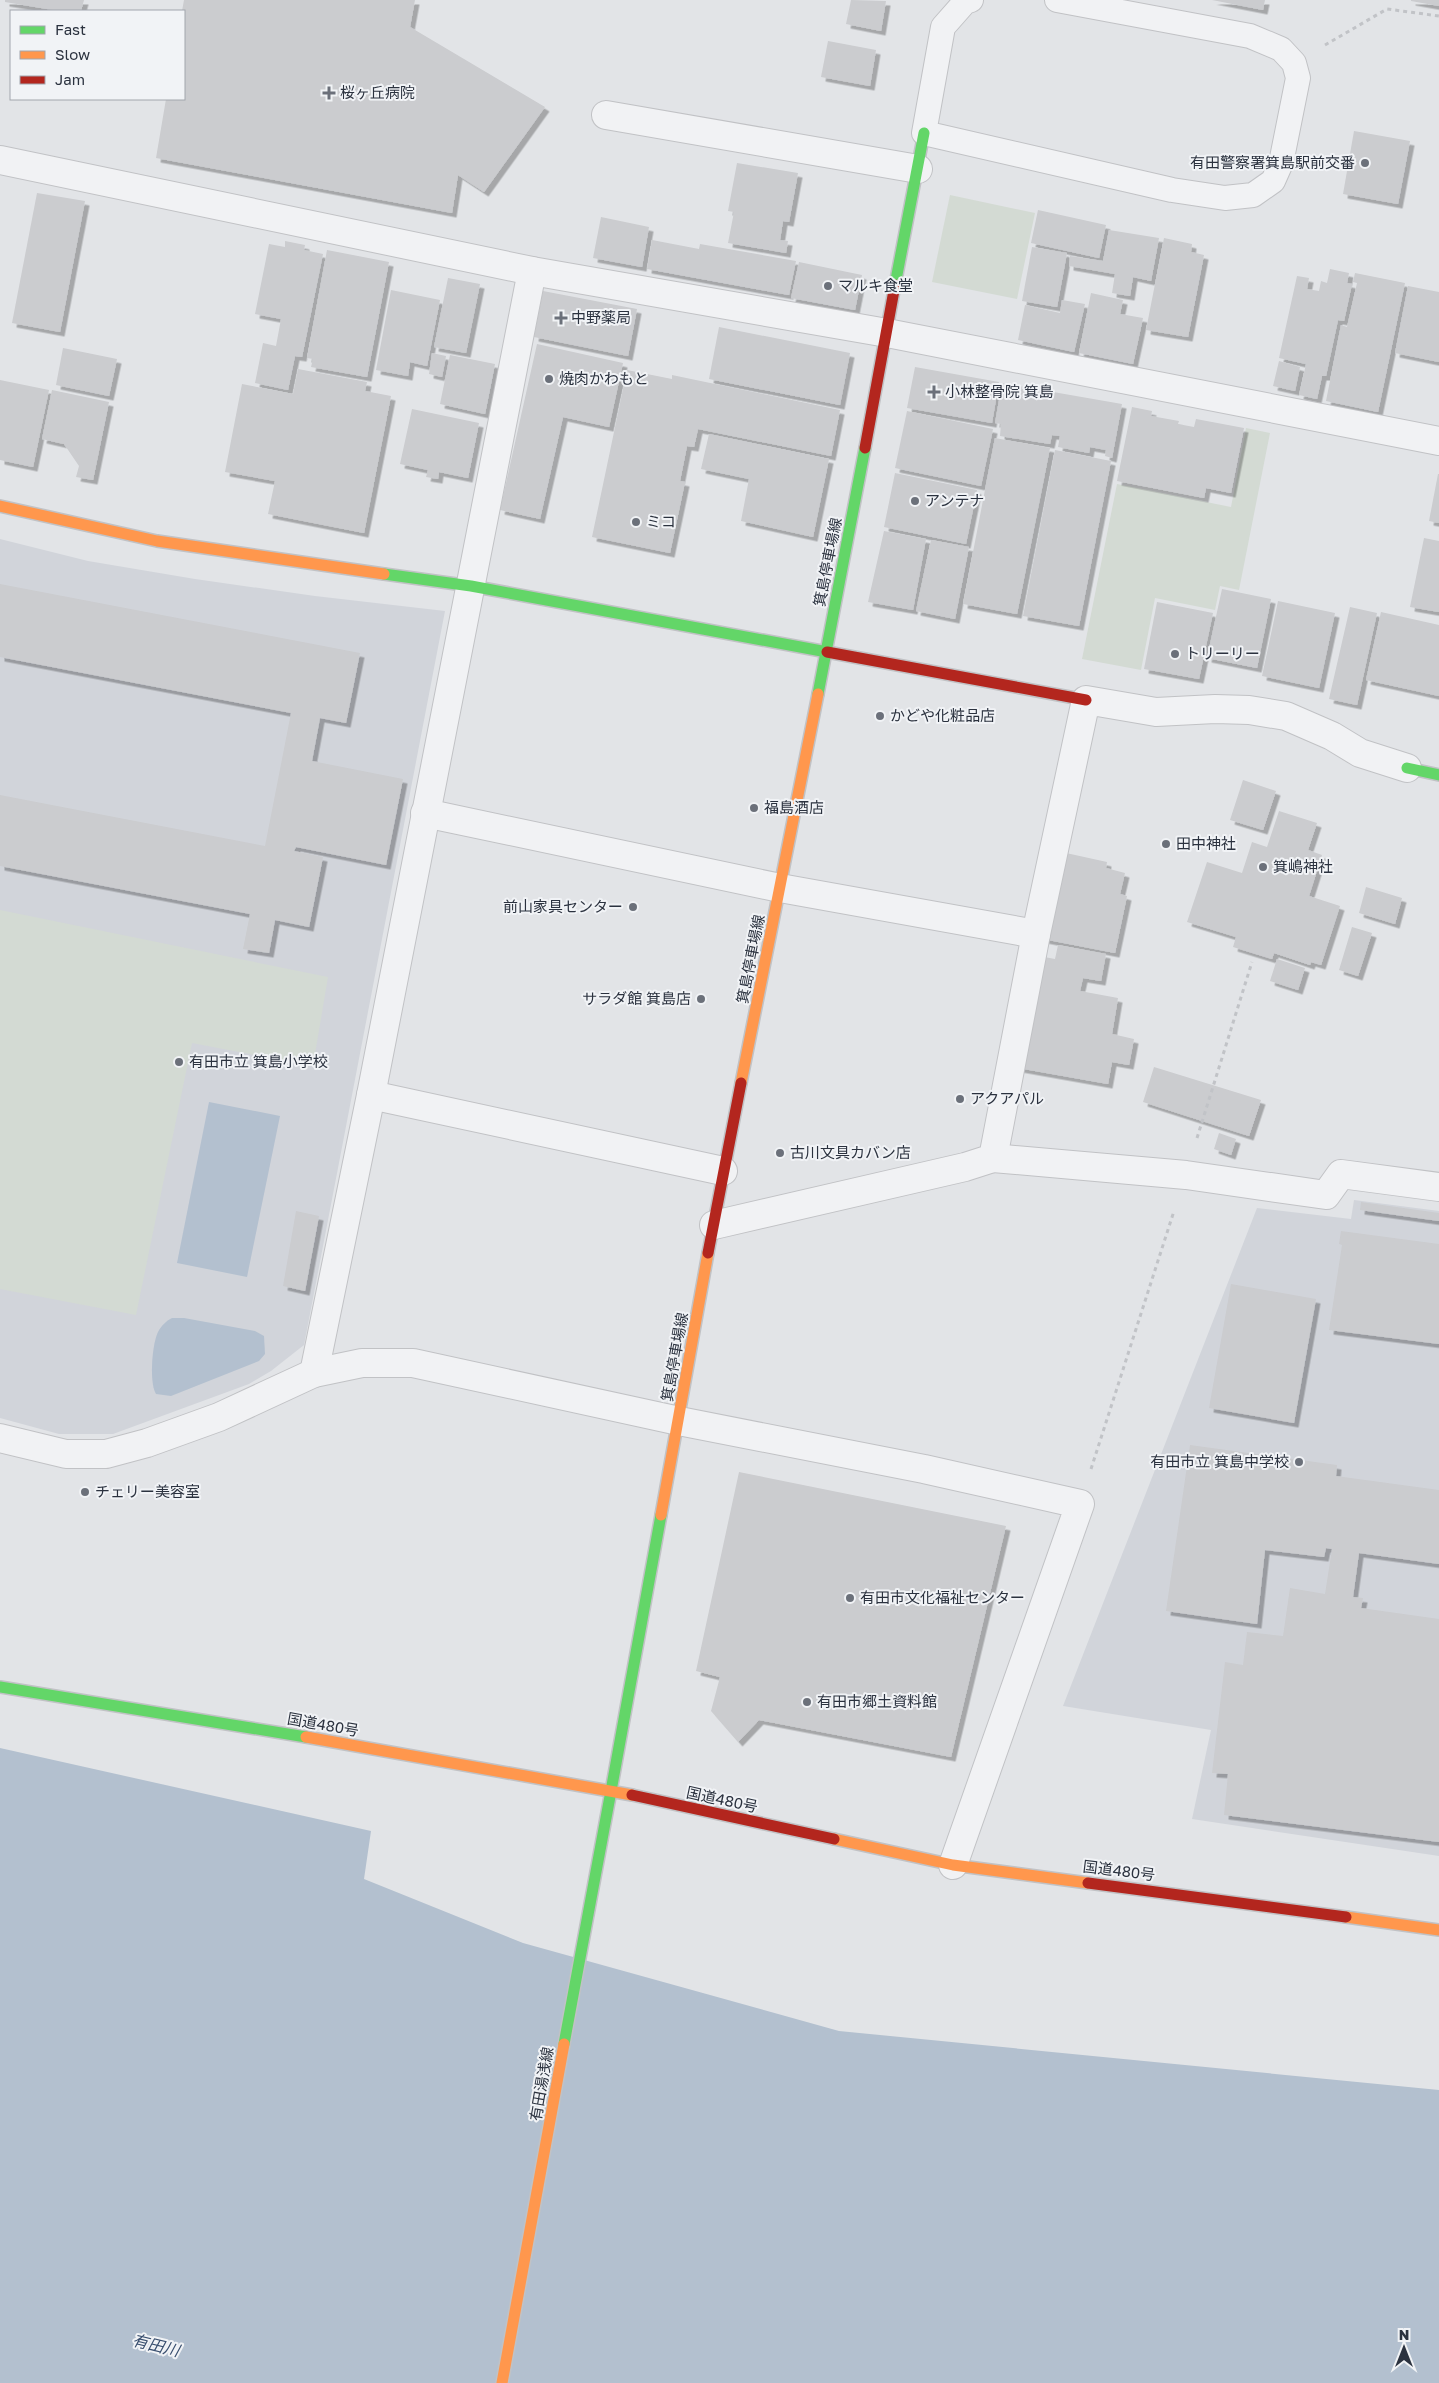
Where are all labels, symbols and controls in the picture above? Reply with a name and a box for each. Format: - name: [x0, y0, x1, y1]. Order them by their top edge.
- legend: [10, 10, 185, 100]
- text: Fast: [55, 20, 86, 38]
- text: Slow: [55, 45, 90, 63]
- text: Jam: [55, 70, 85, 88]
- place label: 桜ヶ丘病院: [340, 83, 415, 101]
- marker: 桜ヶ丘病院: [322, 86, 336, 100]
- place label: 有田警察署箕島駅前交番: [1190, 153, 1355, 171]
- marker: 有田警察署箕島駅前交番: [1359, 157, 1371, 169]
- place label: マルキ食堂: [838, 276, 913, 294]
- marker: マルキ食堂: [822, 280, 834, 292]
- place label: 中野薬局: [571, 308, 631, 326]
- marker: 中野薬局: [555, 312, 567, 324]
- place label: 焼肉かわもと: [559, 369, 649, 387]
- marker: 焼肉かわもと: [543, 373, 555, 385]
- place label: 小林整骨院 箕島: [945, 382, 1054, 400]
- marker: 小林整骨院 箕島: [927, 385, 941, 399]
- place label: アンテナ: [925, 491, 984, 509]
- marker: アンテナ: [909, 495, 921, 507]
- place label: ミコ: [646, 512, 676, 530]
- marker: ミコ: [630, 516, 642, 528]
- street label: 箕島停車場線: [810, 516, 844, 608]
- place label: トリーリー: [1185, 644, 1260, 662]
- marker: トリーリー: [1169, 648, 1181, 660]
- place label: かどや化粧品店: [890, 706, 995, 724]
- marker: かどや化粧品店: [874, 710, 886, 722]
- place label: 福島酒店: [764, 798, 824, 816]
- marker: 福島酒店: [748, 802, 760, 814]
- place label: 田中神社: [1176, 834, 1236, 852]
- marker: 田中神社: [1160, 838, 1172, 850]
- place label: 箕嶋神社: [1273, 857, 1333, 875]
- marker: 箕嶋神社: [1257, 861, 1269, 873]
- place label: 前山家具センター: [503, 897, 623, 915]
- marker: 前山家具センター: [627, 901, 639, 913]
- street label: 箕島停車場線: [733, 913, 767, 1005]
- place label: サラダ館 箕島店: [582, 989, 691, 1007]
- marker: サラダ館 箕島店: [695, 993, 707, 1005]
- place label: 有田市立 箕島小学校: [189, 1052, 328, 1070]
- marker: 有田市立 箕島小学校: [173, 1056, 185, 1068]
- place label: アクアパル: [970, 1089, 1044, 1107]
- marker: アクアパル: [954, 1093, 966, 1105]
- place label: 古川文具カバン店: [790, 1143, 911, 1161]
- marker: 古川文具カバン店: [774, 1147, 786, 1159]
- street label: 箕島停車場線: [657, 1311, 691, 1403]
- place label: 有田市立 箕島中学校: [1150, 1452, 1289, 1470]
- marker: 有田市立 箕島中学校: [1293, 1456, 1305, 1468]
- place label: チェリー美容室: [95, 1482, 200, 1500]
- marker: チェリー美容室: [79, 1486, 91, 1498]
- place label: 有田市文化福祉センター: [860, 1588, 1025, 1606]
- marker: 有田市文化福祉センター: [844, 1592, 856, 1604]
- place label: 有田市郷土資料館: [817, 1692, 937, 1710]
- marker: 有田市郷土資料館: [801, 1696, 813, 1708]
- street label: 国道480号: [286, 1709, 360, 1739]
- street label: 国道480号: [685, 1783, 760, 1815]
- street label: 国道480号: [1082, 1857, 1156, 1883]
- street label: 有田湯浅線: [526, 2045, 556, 2122]
- north arrow: [1379, 2323, 1429, 2373]
- text: N: [1399, 2326, 1409, 2343]
- water label: 有田川: [130, 2329, 184, 2361]

